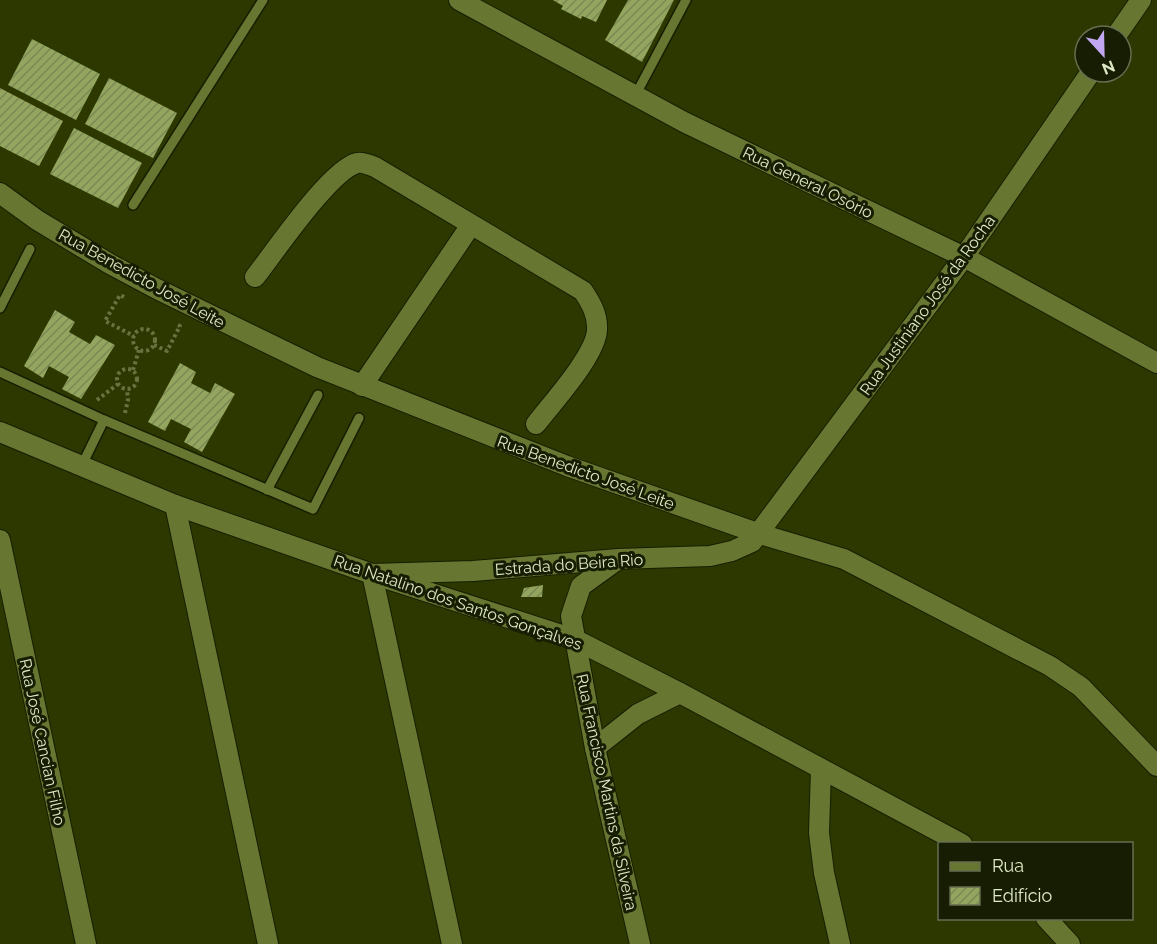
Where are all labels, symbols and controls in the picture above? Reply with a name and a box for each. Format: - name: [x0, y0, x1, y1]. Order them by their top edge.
- north arrow: [1073, 24, 1133, 84]
- text: N: [1099, 56, 1118, 79]
- street label: Rua General Osório: [740, 143, 876, 222]
- street label: Rua Justiniano José da Rocha: [856, 212, 999, 399]
- street label: Rua Benedicto José Leite: [55, 225, 228, 332]
- street label: Rua Benedicto José Leite: [495, 432, 677, 513]
- street label: Estrada do Beira Rio: [494, 550, 644, 579]
- street label: Rua Natalino dos Santos Gonçalves: [331, 551, 585, 654]
- street label: Rua José Cancian Filho: [16, 657, 69, 827]
- street label: Rua Francisco Martins da Silveira: [572, 672, 641, 912]
- legend: [938, 842, 1133, 920]
- text: Rua: [992, 855, 1024, 876]
- text: Edifício: [992, 885, 1052, 906]

